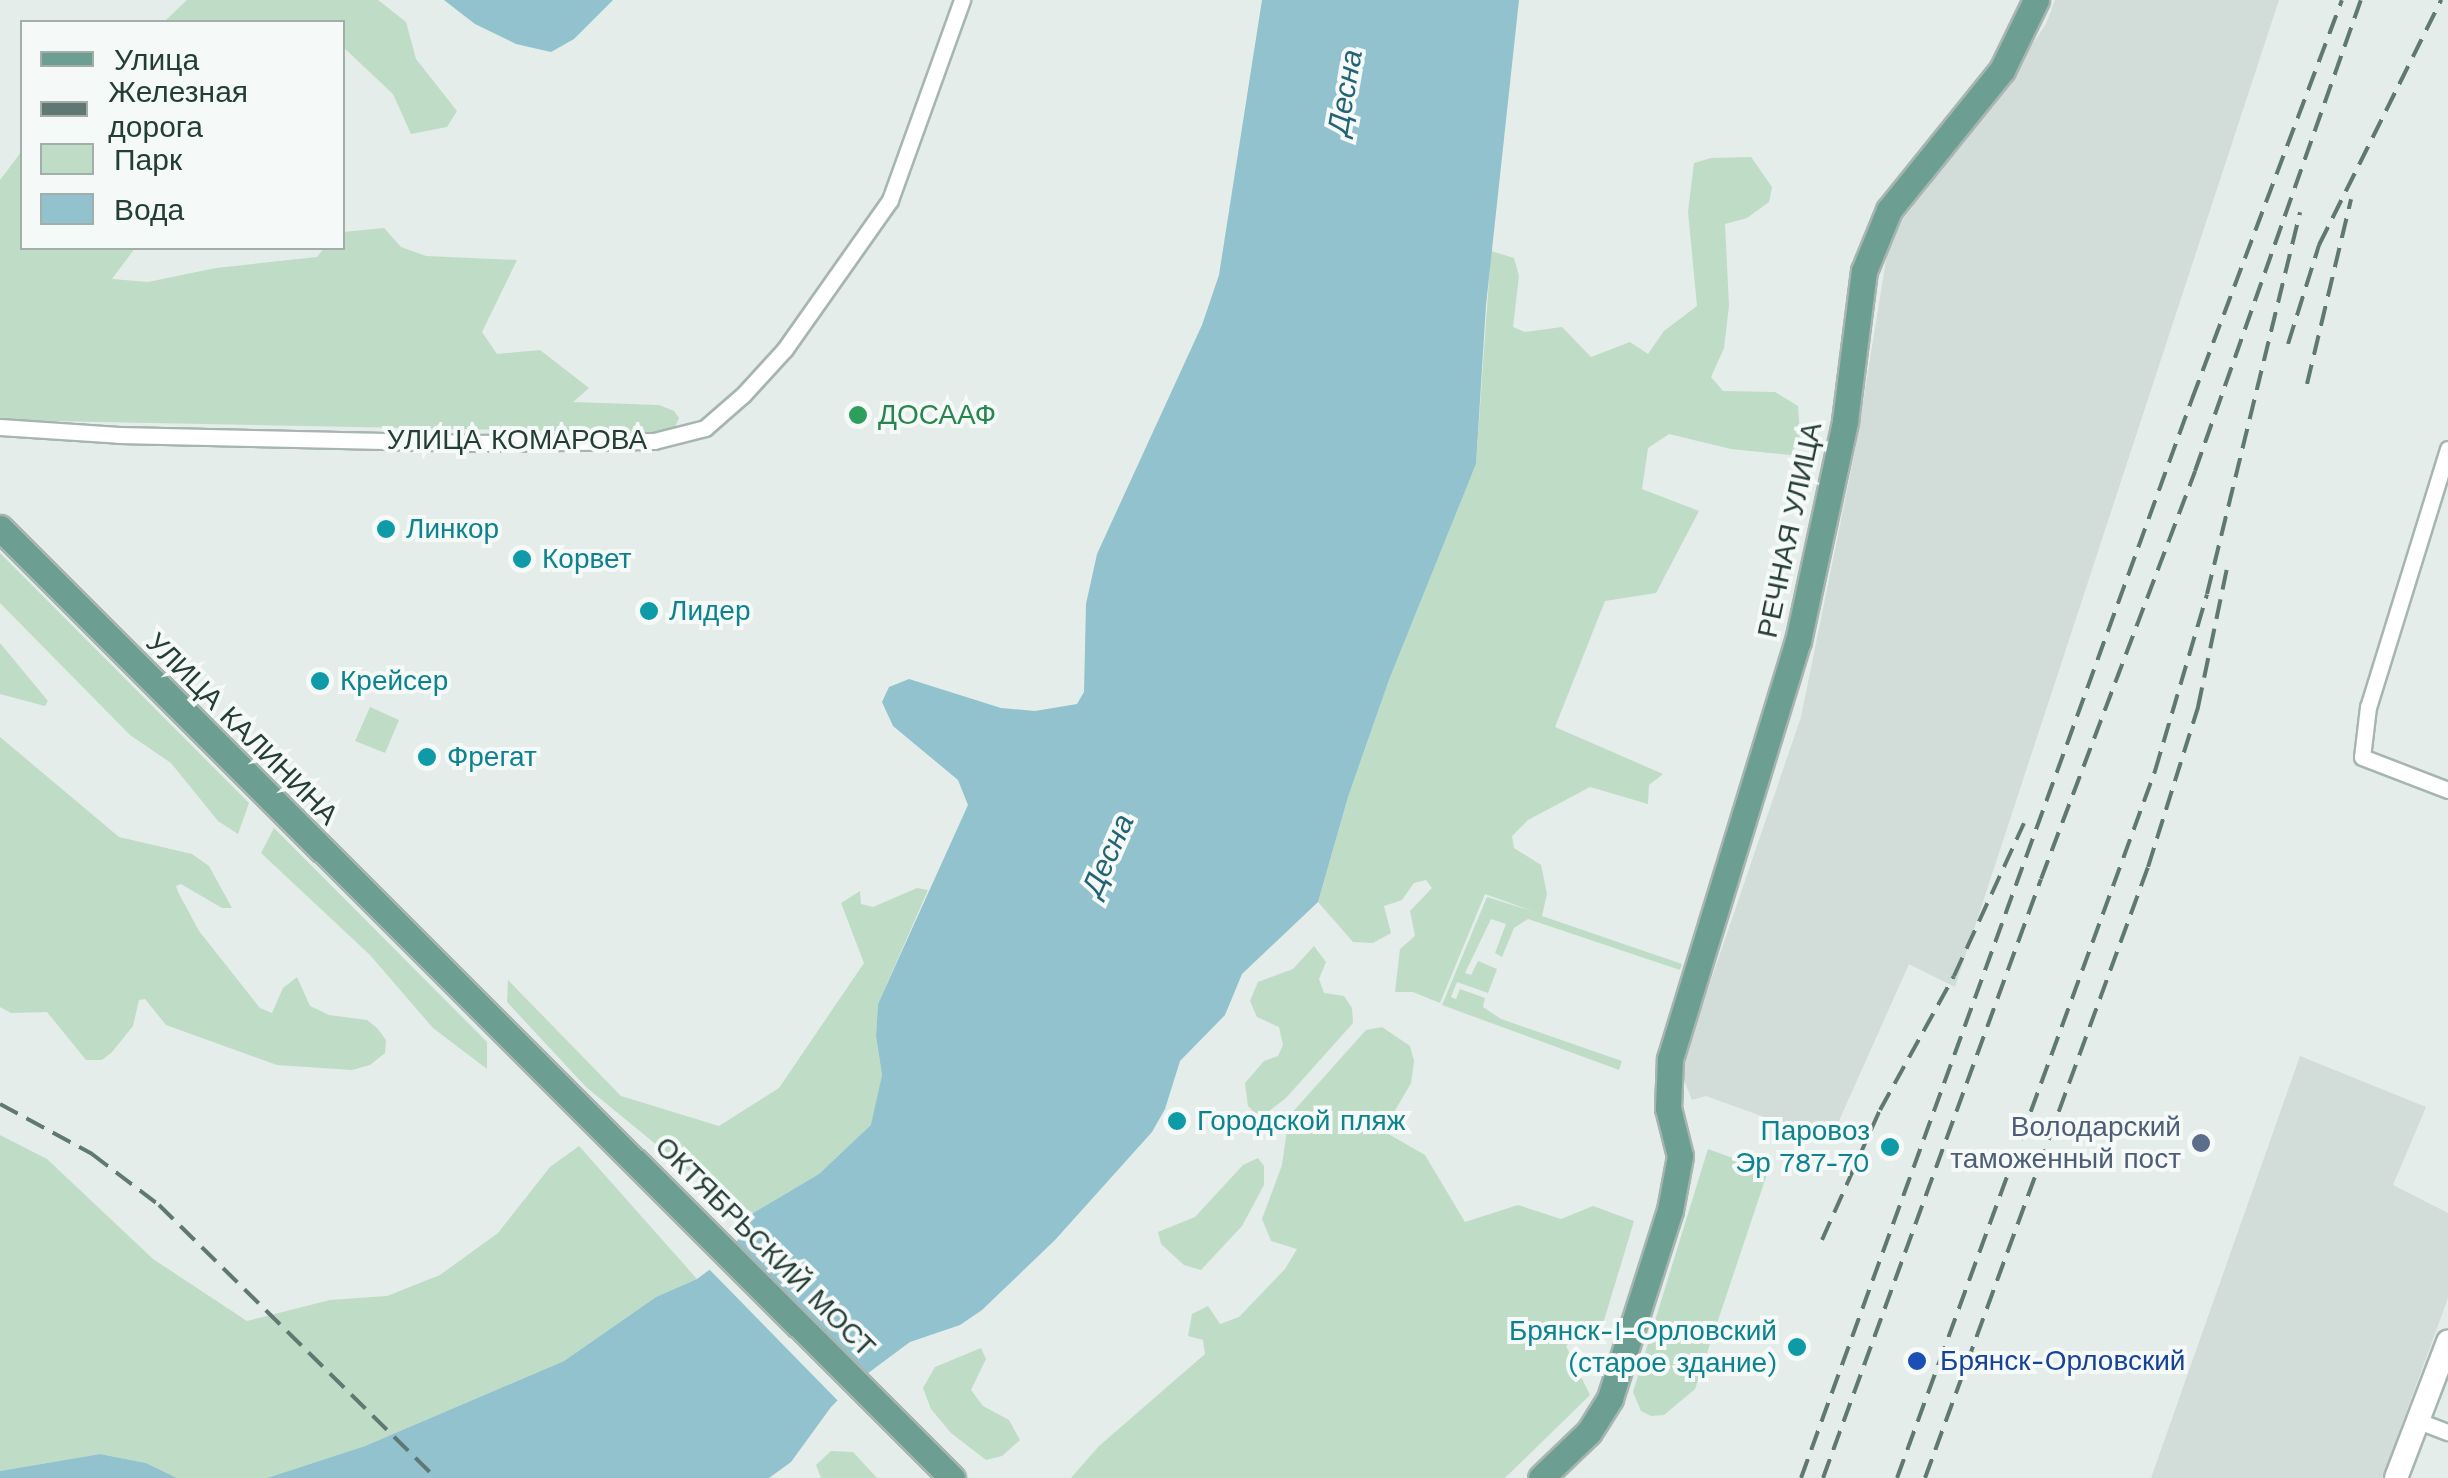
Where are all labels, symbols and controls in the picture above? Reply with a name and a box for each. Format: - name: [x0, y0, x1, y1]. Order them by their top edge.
- legend: [20, 20, 345, 250]
- text: Улица: [114, 42, 199, 77]
- water label: Десна: [1320, 47, 1370, 137]
- text: Железная дорога: [108, 74, 248, 144]
- text: Парк: [114, 142, 182, 177]
- text: Вода: [114, 192, 184, 227]
- place label: ДОСААФ: [878, 398, 996, 432]
- marker: ДОСААФ: [847, 404, 869, 426]
- street label: РЕЧНАЯ УЛИЦА: [1751, 419, 1829, 641]
- street label: УЛИЦА КОМАРОВА: [387, 423, 647, 457]
- place label: Линкор: [406, 512, 499, 546]
- marker: Линкор: [375, 518, 397, 540]
- place label: Корвет: [542, 542, 631, 576]
- marker: Корвет: [511, 548, 533, 570]
- place label: Лидер: [669, 594, 750, 628]
- marker: Лидер: [638, 600, 660, 622]
- street label: УЛИЦА КАЛИНИНА: [139, 626, 345, 832]
- place label: Крейсер: [340, 664, 448, 698]
- marker: Крейсер: [309, 670, 331, 692]
- place label: Фрегат: [447, 740, 537, 774]
- marker: Фрегат: [416, 746, 438, 768]
- water label: Десна: [1074, 809, 1142, 901]
- place label: Городской пляж: [1197, 1104, 1405, 1138]
- marker: Городской пляж: [1166, 1110, 1188, 1132]
- place label: Володарский таможенный пост: [1950, 1110, 2181, 1176]
- place label: Паровоз Эр 787-70: [1734, 1114, 1870, 1180]
- street label: ОКТЯБРЬСКИЙ МОСТ: [648, 1130, 882, 1364]
- marker: Володарский таможенный пост: [2190, 1132, 2212, 1154]
- marker: Паровоз Эр 787-70: [1879, 1136, 1901, 1158]
- place label: Брянск-I-Орловский (старое здание): [1509, 1314, 1777, 1380]
- marker: Брянск-I-Орловский (старое здание): [1786, 1336, 1808, 1358]
- place label: Брянск-Орловский: [1940, 1344, 2185, 1378]
- marker: Брянск-Орловский: [1904, 1348, 1930, 1374]

